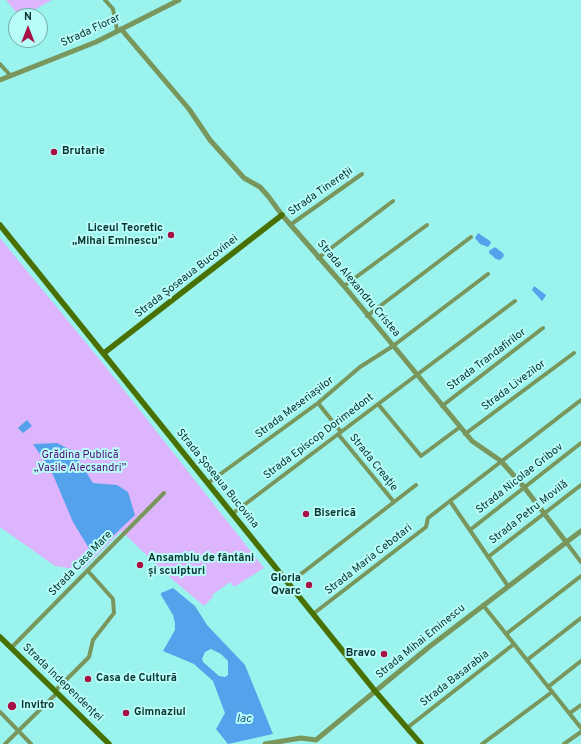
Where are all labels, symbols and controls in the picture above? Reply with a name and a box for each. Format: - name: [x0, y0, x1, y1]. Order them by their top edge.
- north arrow: [8, 8, 48, 48]
- text: N: [24, 10, 32, 24]
- street label: Strada Florar: [59, 11, 123, 51]
- place label: Brutarie: [62, 145, 105, 159]
- marker: Brutarie: [49, 147, 59, 157]
- street label: Strada Tinereții: [286, 165, 356, 219]
- place label: Liceul Teoretic „Mihai Eminescu”: [72, 222, 163, 248]
- marker: Liceul Teoretic „Mihai Eminescu”: [166, 230, 176, 240]
- street label: Strada Șoseaua Bucovinei: [133, 233, 241, 321]
- street label: Strada Alexandru Cristea: [314, 238, 402, 340]
- street label: Strada Trandafirilor: [445, 326, 529, 394]
- street label: Strada Livezilor: [479, 358, 549, 414]
- street label: Strada Meseriașilor: [253, 374, 337, 442]
- street label: Strada Episcop Dorimedont: [261, 391, 377, 483]
- street label: Strada Șoseaua Bucovina: [173, 427, 261, 531]
- street label: Strada Creație: [346, 432, 400, 494]
- street label: Strada Nicolae Gribov: [474, 441, 566, 517]
- park label: Grădina Publică „Vasile Alecsandri”: [34, 449, 126, 475]
- street label: Strada Petru Movilă: [487, 478, 571, 548]
- place label: Biserică: [314, 507, 356, 521]
- marker: Biserică: [301, 509, 311, 519]
- street label: Strada Maria Cebotari: [323, 522, 415, 598]
- street label: Strada Casa Mare: [47, 529, 115, 599]
- place label: Ansamblu de fântâni și sculpturi: [148, 552, 254, 578]
- marker: Ansamblu de fântâni și sculpturi: [135, 560, 145, 570]
- place label: Gloria Qvarc: [270, 572, 301, 598]
- marker: Gloria Qvarc: [304, 580, 314, 590]
- street label: Strada Mihai Eminescu: [374, 602, 468, 682]
- street label: Strada Independenței: [19, 641, 105, 725]
- place label: Bravo: [346, 647, 376, 661]
- street label: Strada Basarabia: [418, 648, 492, 710]
- marker: Bravo: [379, 649, 389, 659]
- place label: Casa de Cultură: [96, 672, 177, 686]
- marker: Casa de Cultură: [83, 674, 93, 684]
- place label: Invitro: [21, 699, 54, 713]
- marker: Invitro: [6, 700, 18, 712]
- place label: Gimnaziul: [134, 706, 186, 720]
- marker: Gimnaziul: [121, 708, 131, 718]
- water label: lac: [236, 713, 252, 727]

